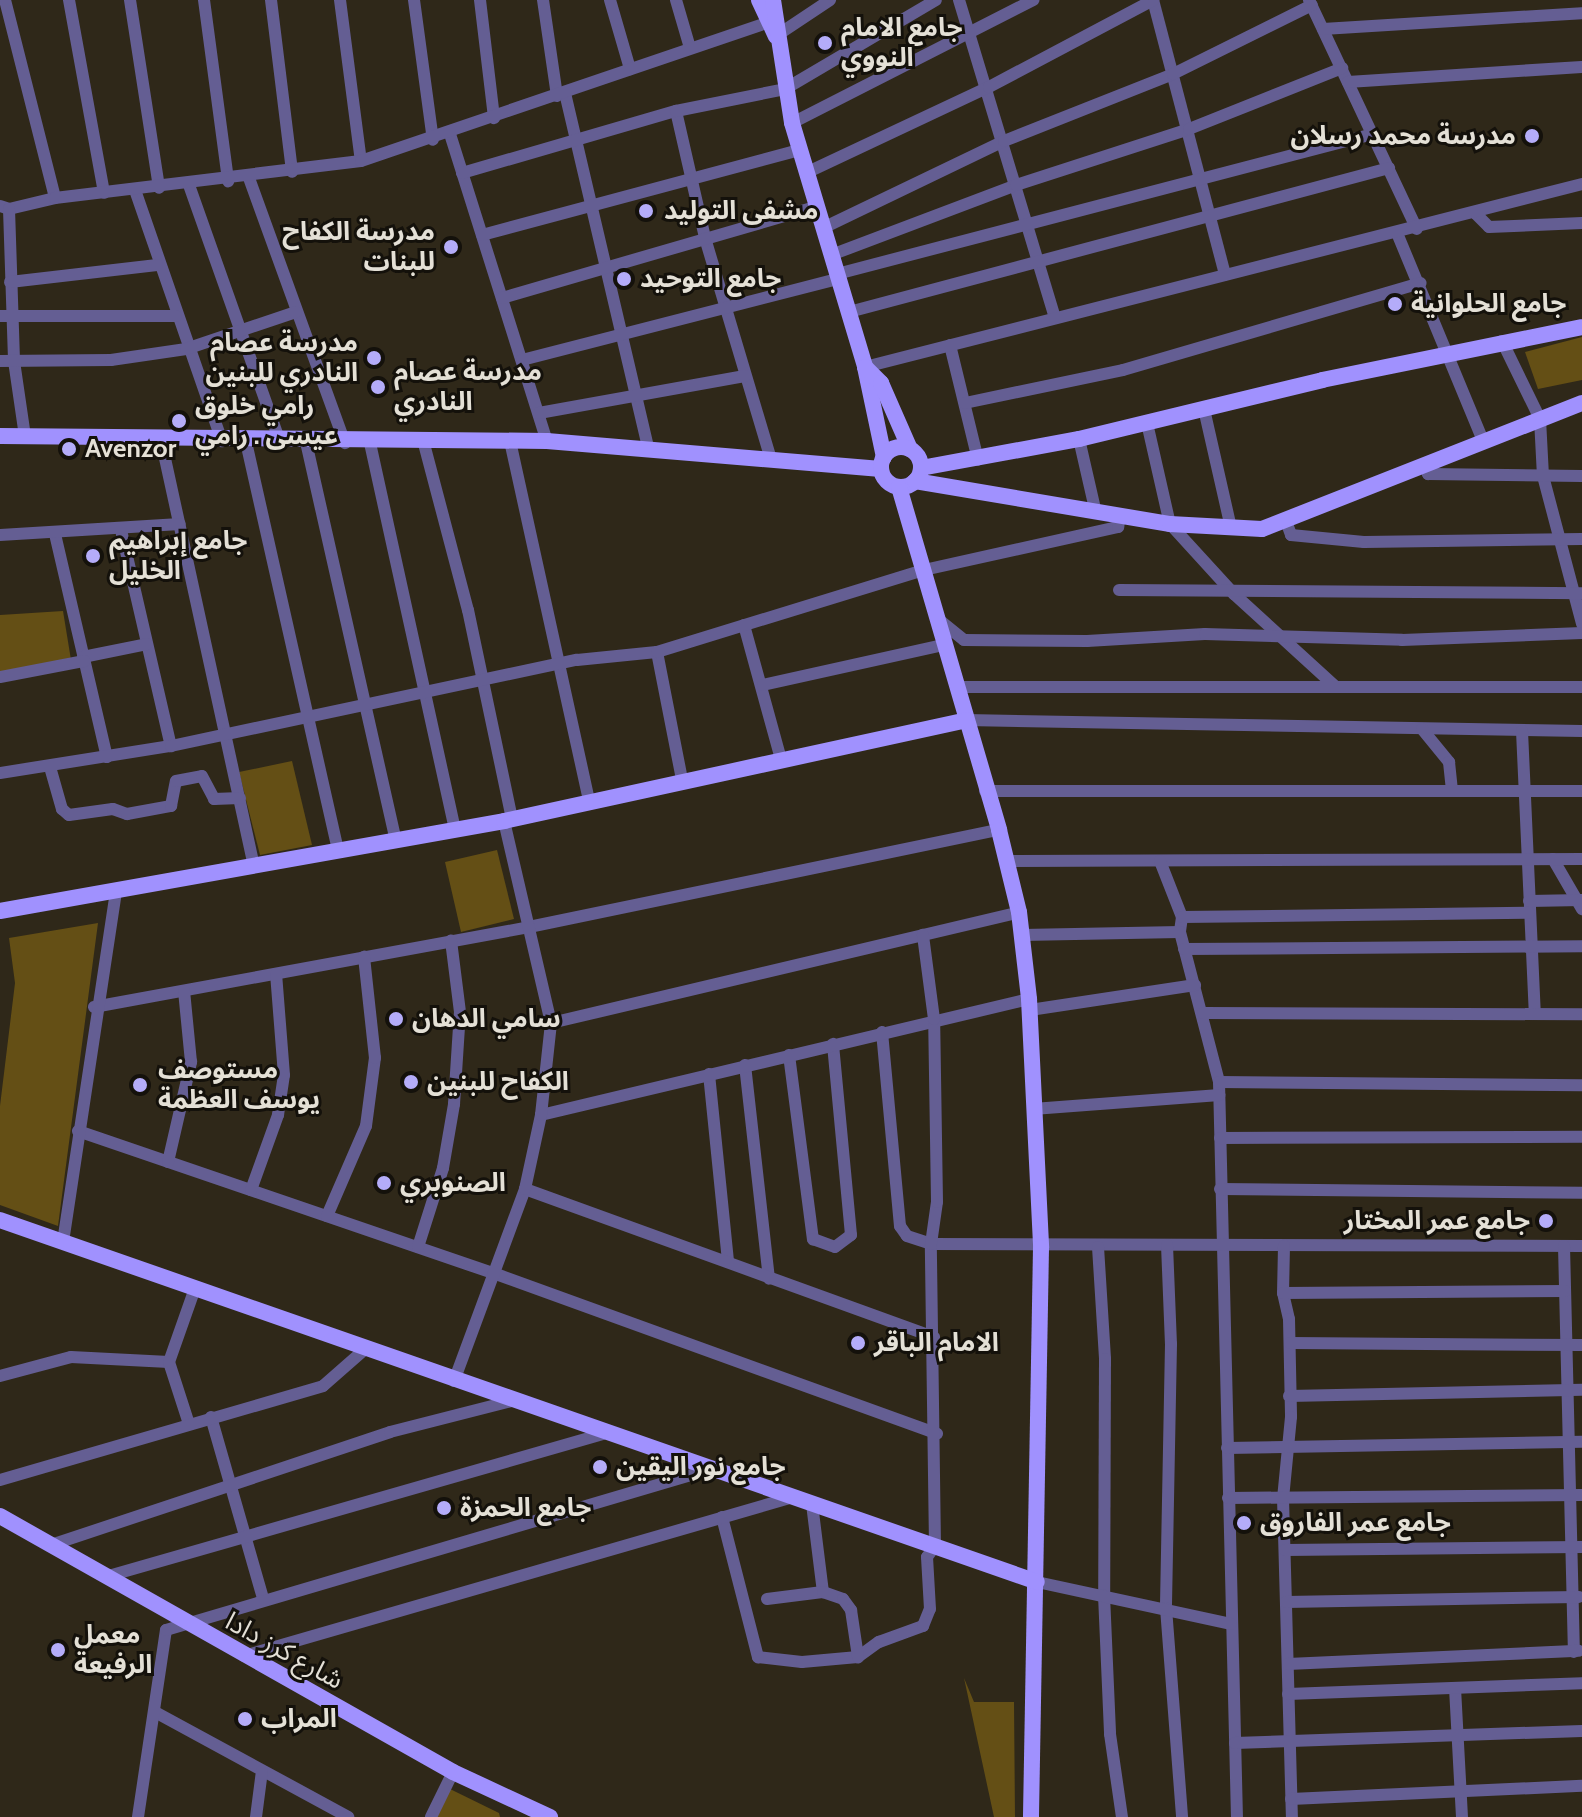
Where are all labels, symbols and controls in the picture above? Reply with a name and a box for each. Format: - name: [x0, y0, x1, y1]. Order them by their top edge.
- place label: جامع الامام النووي: [841, 12, 963, 74]
- marker: جامع الامام النووي: [816, 34, 834, 52]
- place label: مدرسة محمد رسلان: [1291, 120, 1516, 152]
- marker: مدرسة محمد رسلان: [1523, 127, 1541, 145]
- place label: مشفى التوليد: [664, 195, 818, 227]
- marker: مشفى التوليد: [635, 200, 657, 222]
- place label: مدرسة الكفاح للبنات: [282, 216, 435, 278]
- marker: مدرسة الكفاح للبنات: [442, 238, 460, 256]
- place label: جامع التوحيد: [640, 263, 781, 295]
- marker: جامع التوحيد: [615, 270, 633, 288]
- place label: جامع الحلوانية: [1411, 288, 1566, 320]
- marker: جامع الحلوانية: [1386, 295, 1404, 313]
- place label: مدرسة عصام النادري للبنين: [205, 327, 358, 388]
- marker: مدرسة عصام النادري للبنين: [365, 349, 383, 367]
- place label: مدرسة عصام النادري: [394, 356, 542, 418]
- marker: مدرسة عصام النادري: [369, 378, 387, 396]
- place label: رامي خلوق عيسى . رامي: [195, 390, 338, 452]
- marker: رامي خلوق عيسى . رامي: [170, 412, 188, 430]
- place label: Avenzor: [85, 433, 176, 465]
- marker: Avenzor: [60, 440, 78, 458]
- place label: جامع إبراهيم الخليل: [109, 525, 247, 586]
- marker: جامع إبراهيم الخليل: [84, 547, 102, 565]
- place label: سامي الدهان: [412, 1003, 561, 1035]
- marker: سامي الدهان: [387, 1010, 405, 1028]
- place label: مستوصف يوسف العظمة: [158, 1054, 320, 1116]
- place label: الكفاح للبنين: [427, 1066, 569, 1098]
- marker: الكفاح للبنين: [402, 1073, 420, 1091]
- marker: مستوصف يوسف العظمة: [129, 1074, 151, 1096]
- place label: الصنوبري: [400, 1167, 506, 1199]
- marker: الصنوبري: [375, 1174, 393, 1192]
- place label: جامع عمر المختار: [1344, 1205, 1530, 1237]
- marker: جامع عمر المختار: [1537, 1212, 1555, 1230]
- place label: الامام الباقر: [874, 1327, 999, 1359]
- marker: الامام الباقر: [849, 1334, 867, 1352]
- place label: جامع نور اليقين: [616, 1451, 786, 1483]
- marker: جامع نور اليقين: [591, 1458, 609, 1476]
- place label: جامع الحمزة: [460, 1492, 591, 1524]
- marker: جامع الحمزة: [435, 1499, 453, 1517]
- place label: جامع عمر الفاروق: [1260, 1507, 1451, 1539]
- marker: جامع عمر الفاروق: [1235, 1514, 1253, 1532]
- street label: شارع كرز دادا: [220, 1606, 348, 1696]
- place label: معمل الرفيعة: [74, 1619, 152, 1680]
- marker: معمل الرفيعة: [49, 1641, 67, 1659]
- place label: المراب: [261, 1703, 337, 1735]
- marker: المراب: [236, 1710, 254, 1728]

